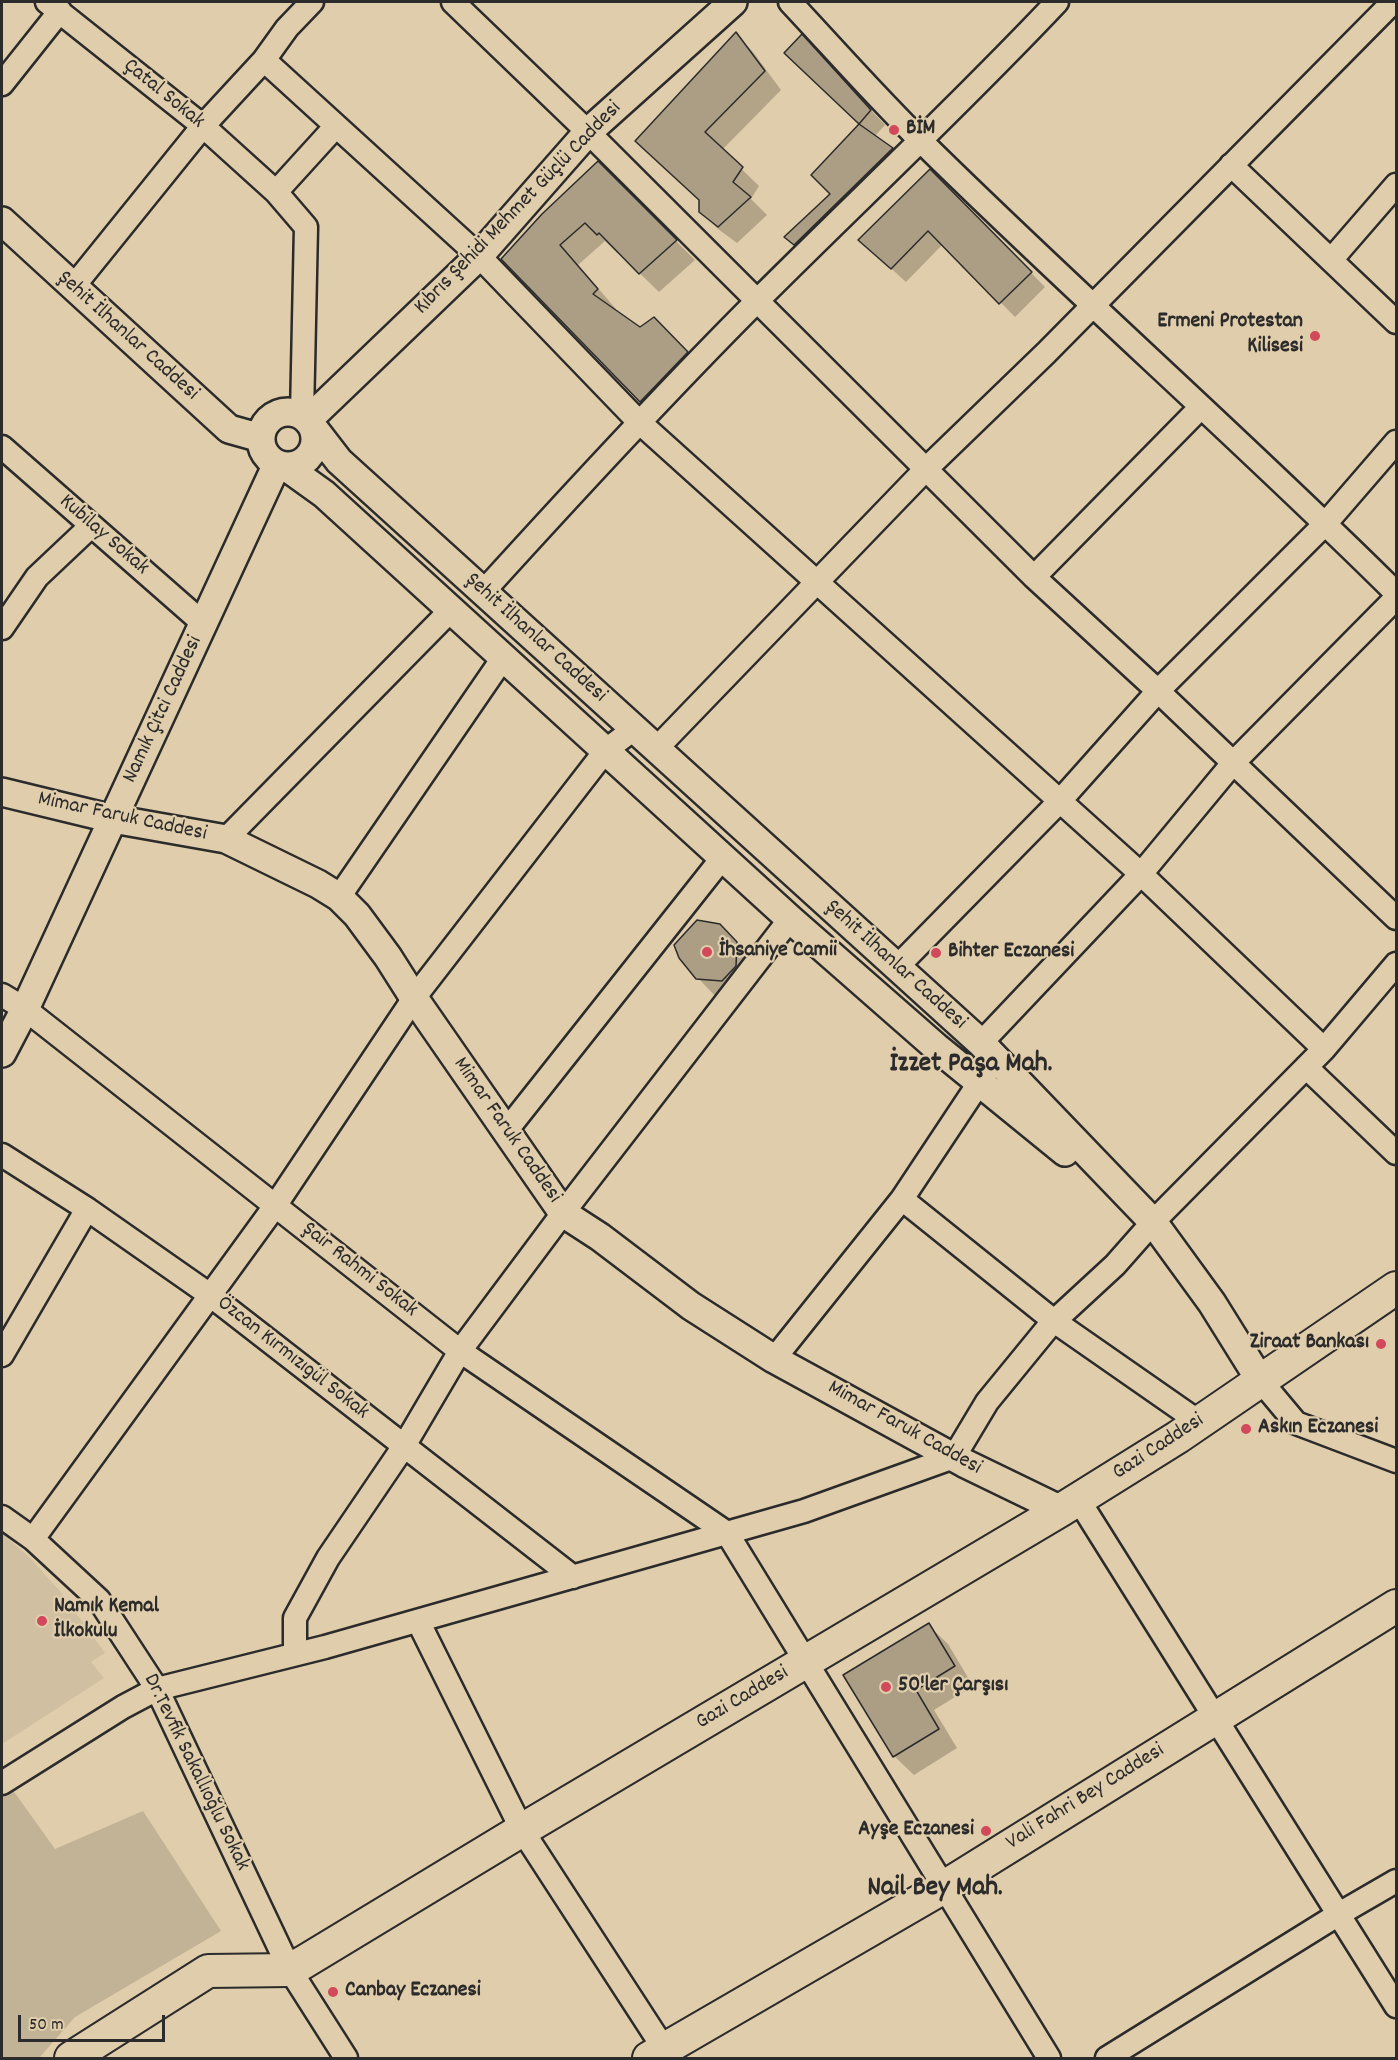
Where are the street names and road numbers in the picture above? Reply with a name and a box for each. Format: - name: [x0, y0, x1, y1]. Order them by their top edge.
- street label: Çatal Sokak: [117, 54, 209, 136]
- street label: Kıbrıs Şehidi Mehmet Güçlü Caddesi: [410, 97, 628, 321]
- street label: Şehit İlhanlar Caddesi: [51, 266, 203, 408]
- street label: Kubilay Sokak: [53, 490, 153, 582]
- street label: Şehit İlhanlar Caddesi: [459, 568, 611, 710]
- street label: Namık Çitci Caddesi: [118, 632, 210, 788]
- street label: Mimar Faruk Caddesi: [35, 787, 209, 849]
- street label: Şehit İlhanlar Caddesi: [819, 895, 971, 1037]
- street label: Mimar Faruk Caddesi: [446, 1053, 566, 1209]
- street label: Şair Rahmi Sokak: [296, 1218, 422, 1324]
- street label: Özcan Kırmızıgül Sokak: [211, 1291, 373, 1427]
- street label: Mimar Faruk Caddesi: [822, 1376, 986, 1482]
- street label: Gazi Caddesi: [1108, 1409, 1210, 1487]
- street label: Gazi Caddesi: [692, 1661, 794, 1737]
- street label: Dr.Tevfik Sakallıoğlu Sokak: [136, 1670, 254, 1876]
- street label: Vali Fahri Bey Caddesi: [1002, 1739, 1170, 1857]

